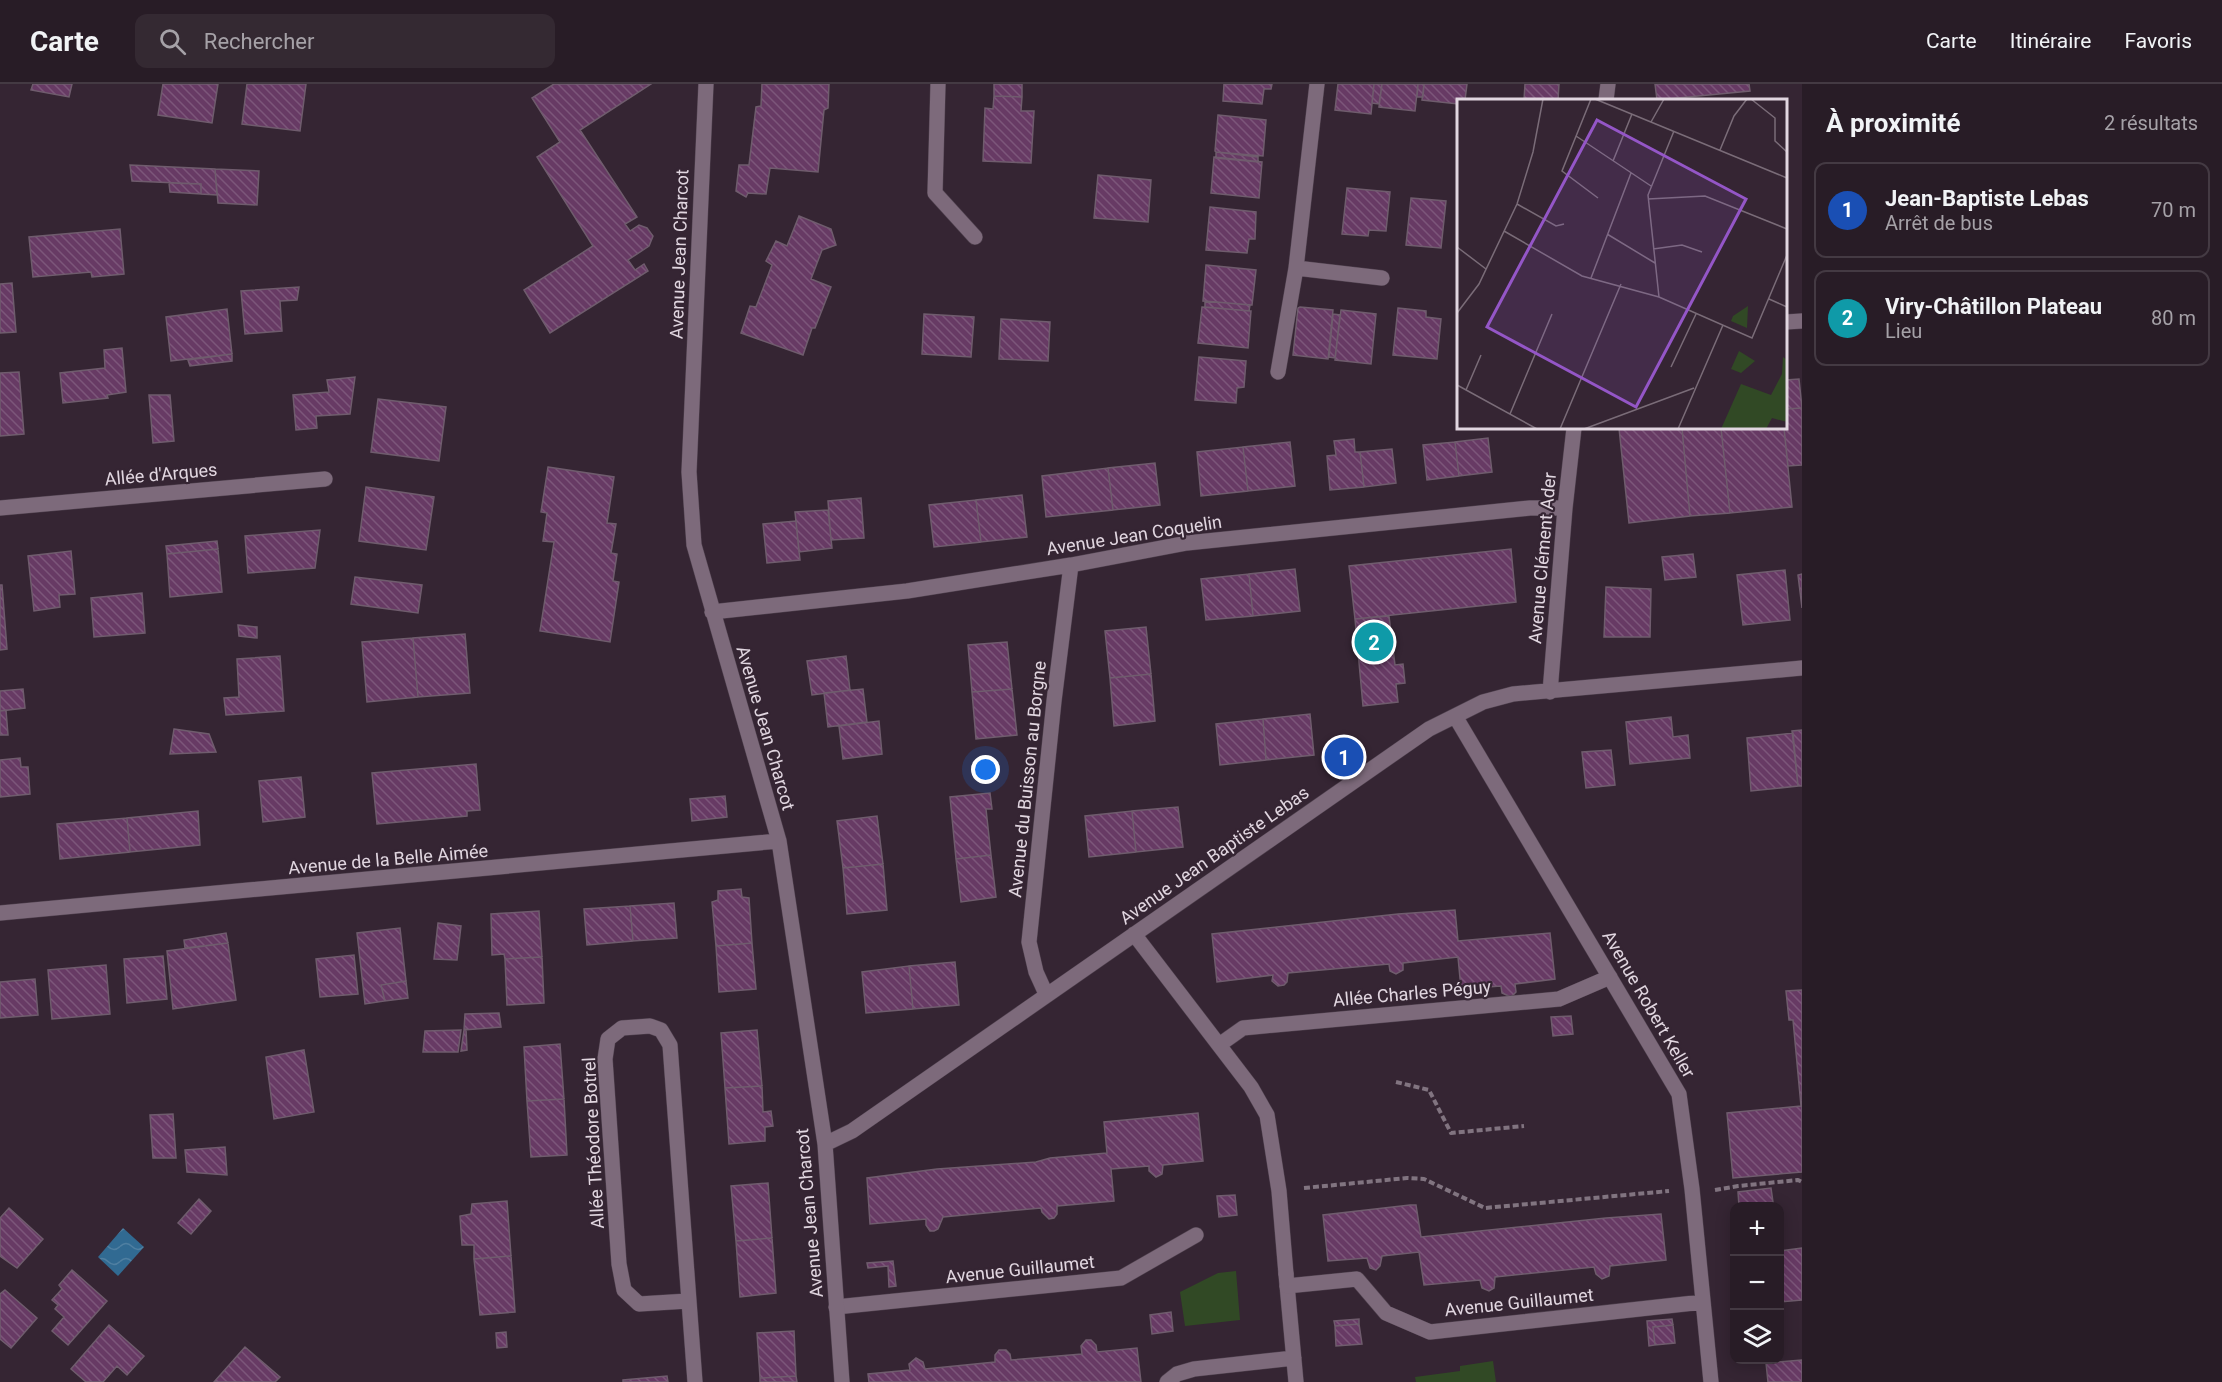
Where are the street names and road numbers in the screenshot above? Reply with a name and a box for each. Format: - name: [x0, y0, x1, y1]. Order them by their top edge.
- street label: Avenue Jean Charcot: [666, 169, 692, 339]
- street label: Allée d'Arques: [104, 459, 218, 489]
- street label: Avenue Clément Ader: [1524, 471, 1560, 645]
- street label: Avenue Jean Coquelin: [1045, 511, 1223, 559]
- street label: Avenue Jean Charcot: [732, 643, 800, 813]
- street label: Avenue du Buisson au Borgne: [1004, 660, 1050, 898]
- street label: Avenue Jean Baptiste Lebas: [1115, 782, 1313, 928]
- street label: Avenue de la Belle Aimée: [287, 840, 489, 878]
- street label: Avenue Robert Keller: [1598, 927, 1700, 1081]
- street label: Allée Charles Péguy: [1332, 976, 1492, 1010]
- street label: Allée Théodore Botrel: [578, 1057, 608, 1229]
- street label: Avenue Jean Charcot: [791, 1127, 827, 1299]
- street label: Avenue Guillaumet: [945, 1251, 1096, 1287]
- street label: Avenue Guillaumet: [1444, 1284, 1595, 1320]

